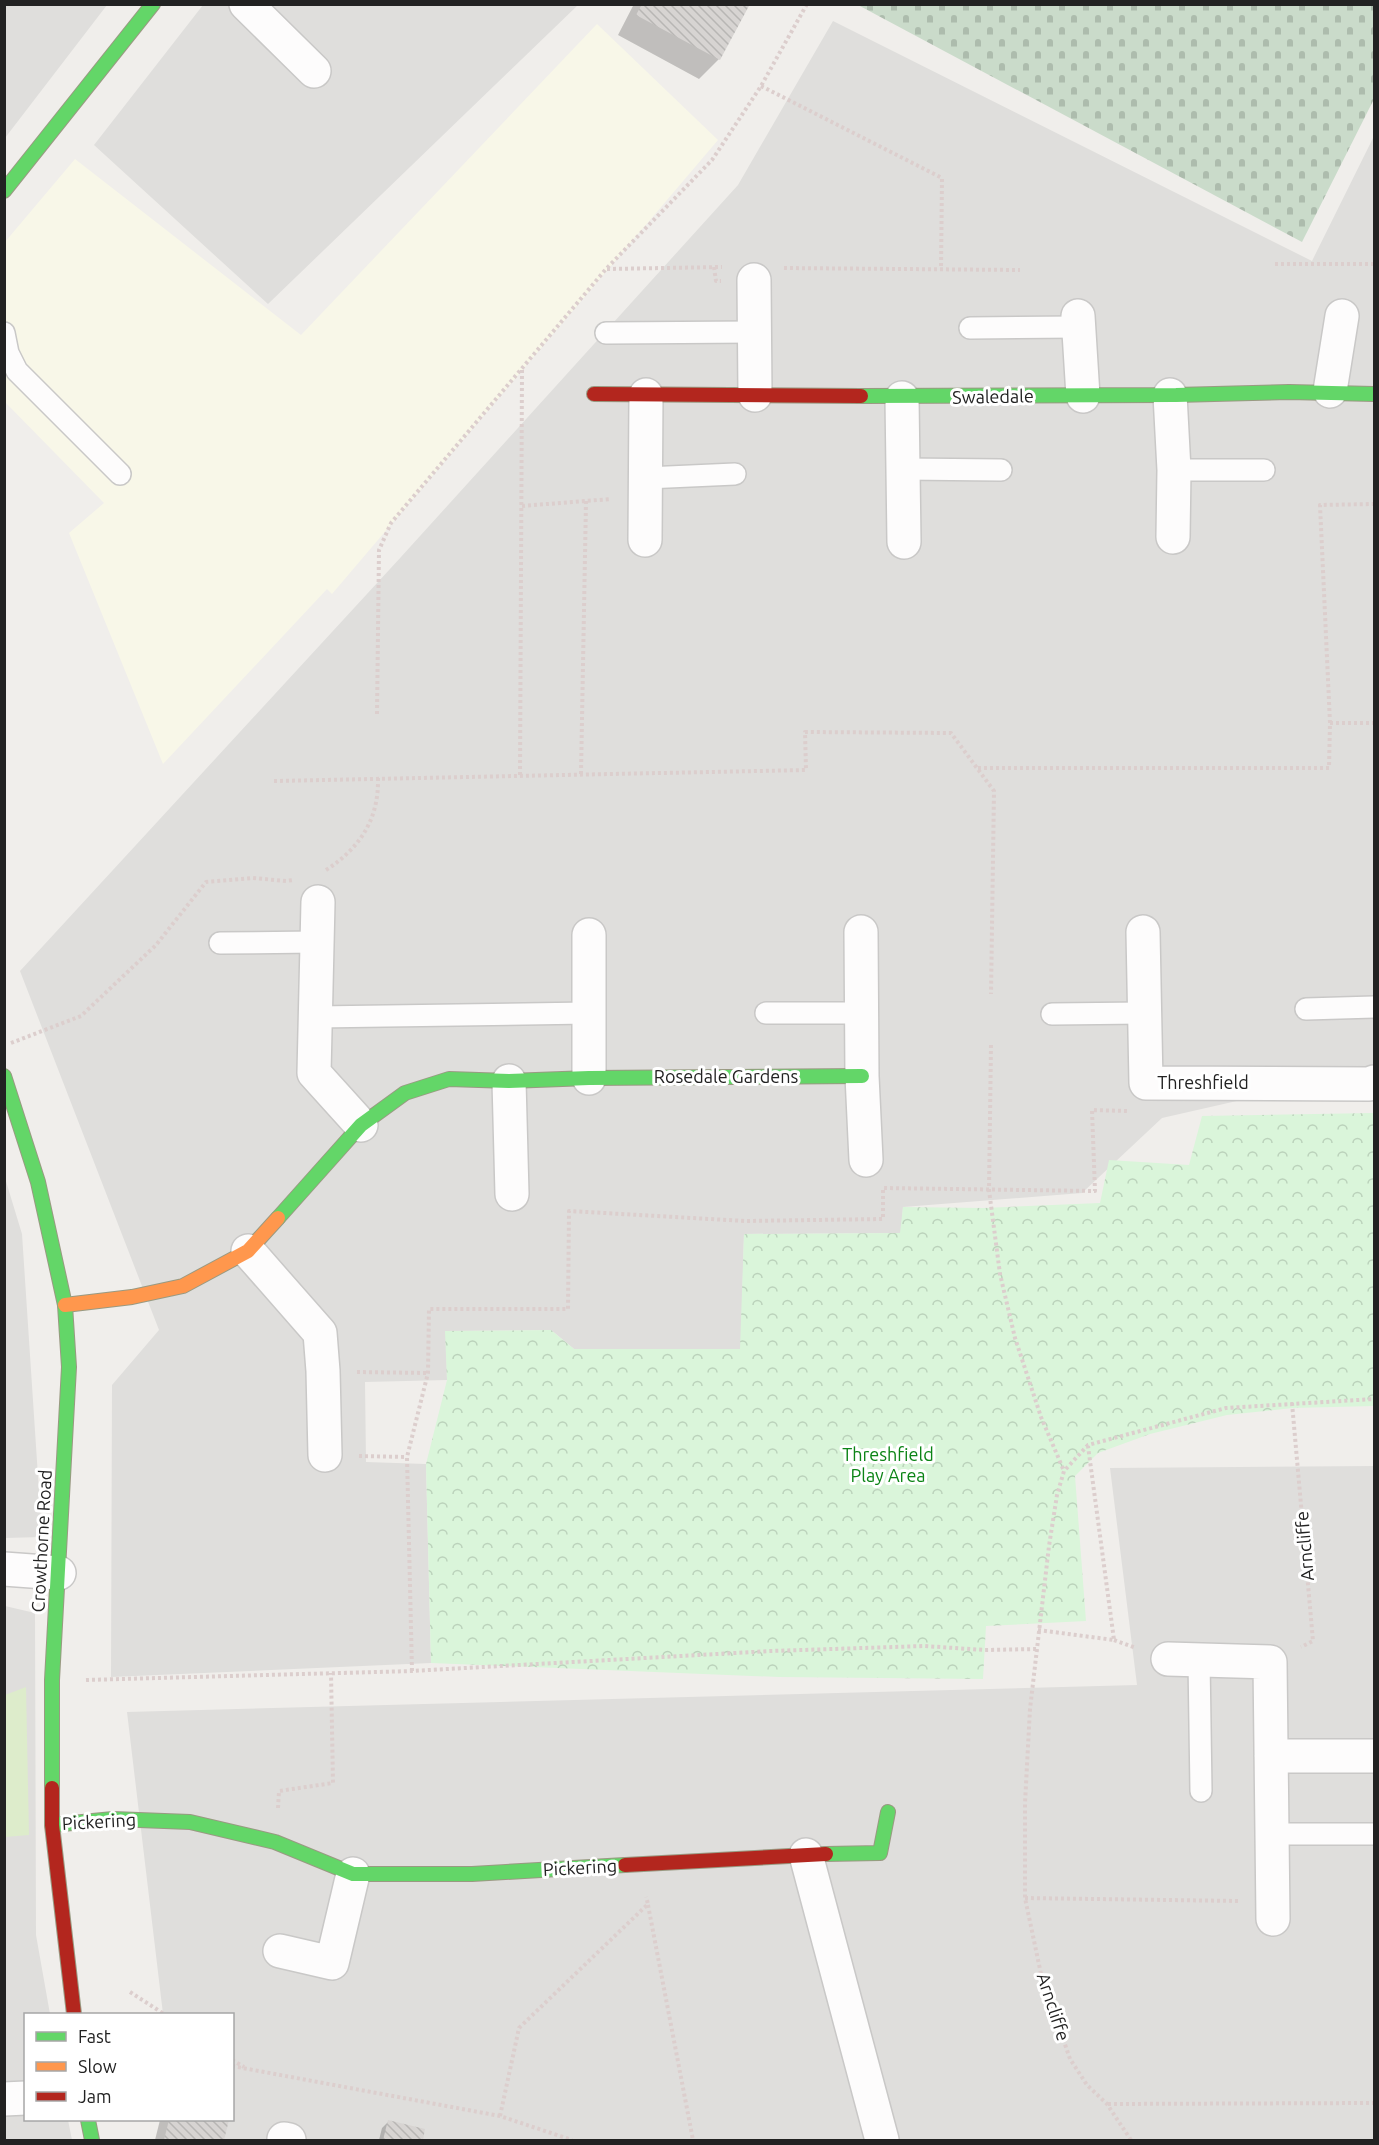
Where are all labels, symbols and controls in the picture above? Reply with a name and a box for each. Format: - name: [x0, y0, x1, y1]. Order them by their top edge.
- street label: Swaledale: [952, 385, 1034, 407]
- street label: Rosedale Gardens: [654, 1066, 798, 1086]
- street label: Threshfield: [1157, 1072, 1249, 1092]
- park label: Threshfield Play Area: [842, 1444, 934, 1485]
- street label: Crowthorne Road: [27, 1469, 55, 1613]
- street label: Arncliffe: [1291, 1510, 1317, 1582]
- street label: Pickering: [61, 1809, 136, 1833]
- street label: Pickering: [542, 1855, 617, 1879]
- street label: Arncliffe: [1034, 1970, 1074, 2043]
- legend: [24, 2013, 234, 2121]
- text: Fast: [78, 2026, 111, 2046]
- text: Slow: [78, 2056, 117, 2076]
- text: Jam: [78, 2086, 112, 2106]

